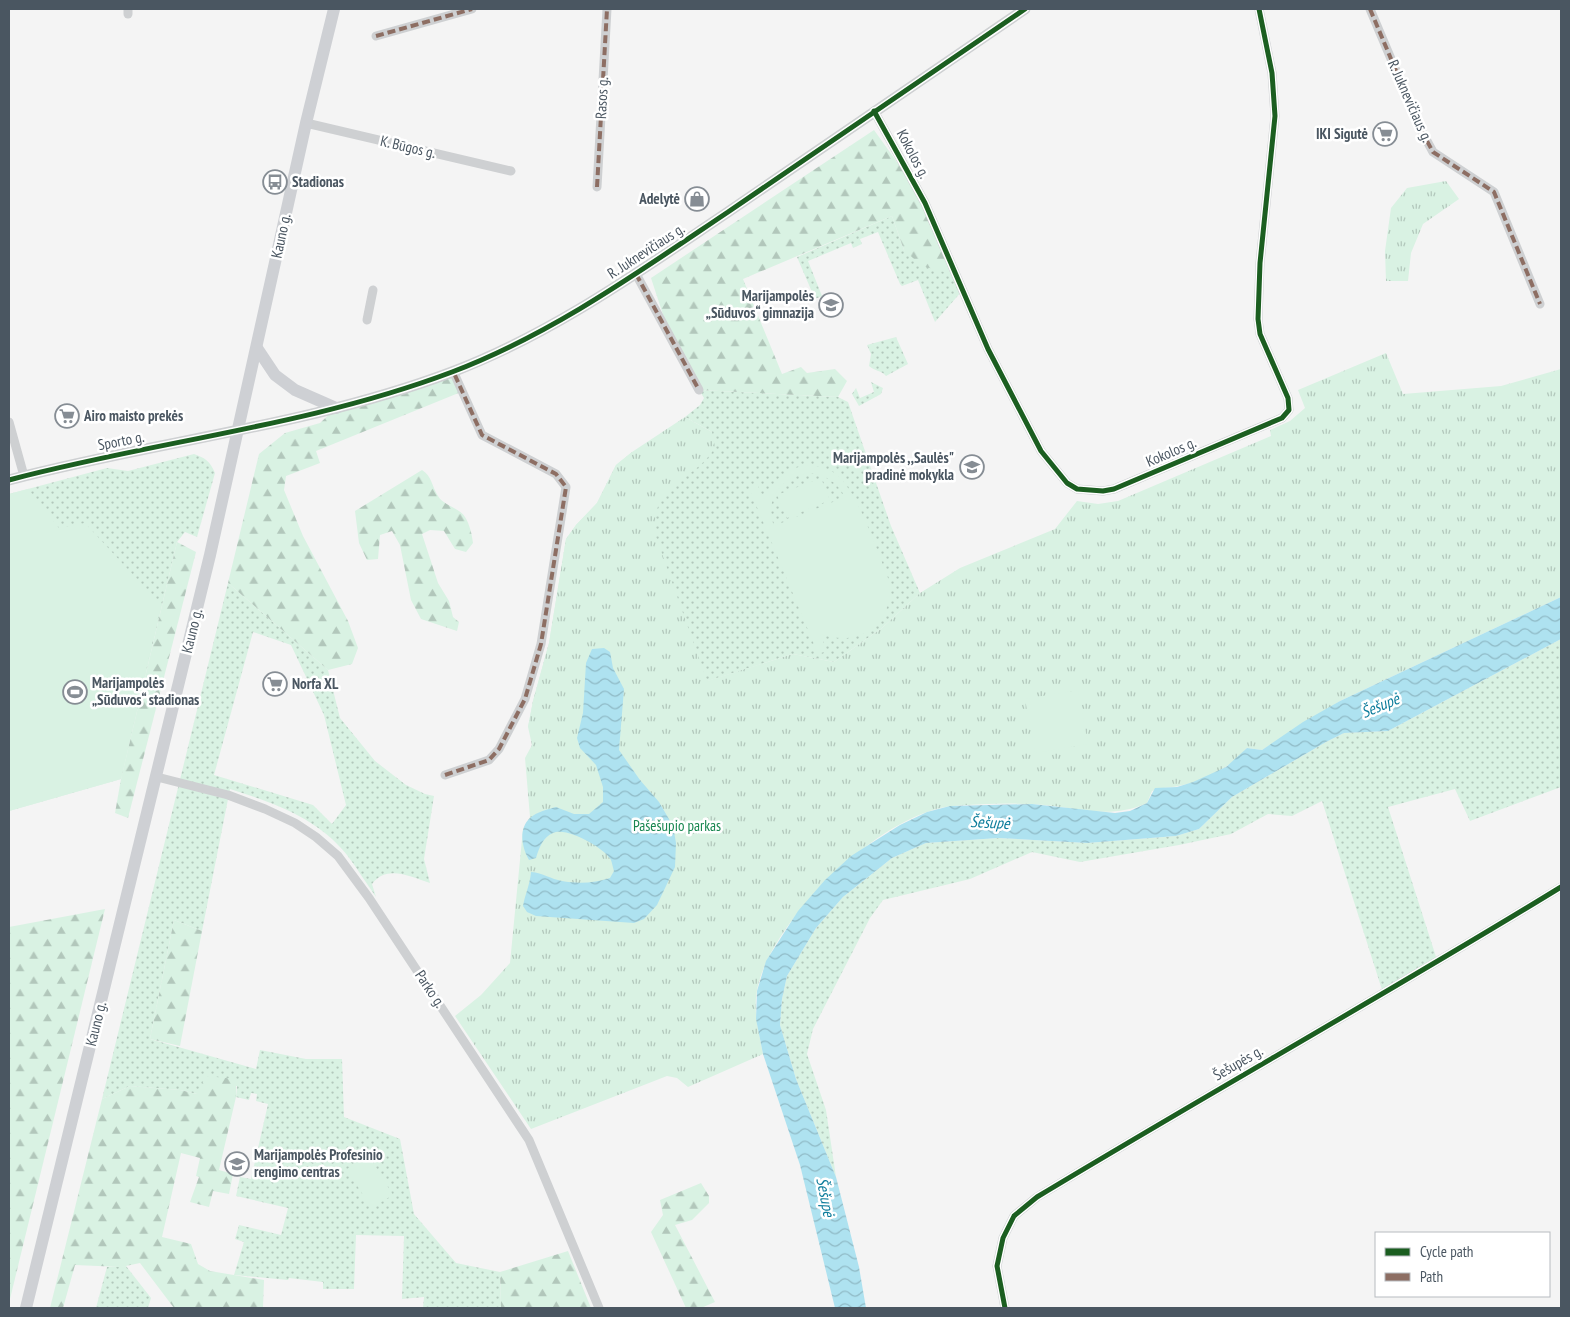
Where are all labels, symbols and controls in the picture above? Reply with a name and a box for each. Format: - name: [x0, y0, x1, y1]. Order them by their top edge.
- street label: R. Juknevičiaus g.: [1384, 57, 1437, 145]
- street label: Rasos g.: [591, 76, 612, 120]
- supermarket icon: IKI Sigutė: [1372, 121, 1398, 147]
- place label: IKI Sigutė: [1316, 124, 1368, 143]
- street label: Kokolos g.: [893, 126, 934, 182]
- street label: K. Būgos g.: [379, 131, 438, 162]
- bus stop icon: Stadionas: [262, 169, 288, 195]
- place label: Stadionas: [292, 172, 344, 191]
- shop icon: Adelytė: [684, 186, 710, 212]
- place label: Adelytė: [638, 189, 680, 208]
- street label: Kauno g.: [267, 212, 295, 260]
- street label: R. Juknevičiaus g.: [604, 218, 688, 283]
- place label: Marijampolės „Sūduvos“ gimnazija: [706, 286, 814, 322]
- school or university icon: Marijampolės „Sūduvos“ gimnazija: [818, 292, 844, 318]
- supermarket icon: Airo maisto prekės: [54, 403, 80, 429]
- place label: Airo maisto prekės: [83, 406, 183, 425]
- street label: Sporto g.: [96, 427, 146, 454]
- street label: Kokolos g.: [1143, 432, 1199, 471]
- place label: Marijampolės ,,Saulės" pradinė mokykla: [833, 448, 954, 484]
- school or university icon: Marijampolės ,,Saulės" pradinė mokykla: [959, 454, 985, 480]
- street label: Kauno g.: [177, 606, 206, 655]
- supermarket icon: Norfa XL: [262, 671, 288, 697]
- place label: Marijampolės „Sūduvos“ stadionas: [92, 673, 199, 709]
- place label: Norfa XL: [292, 674, 339, 693]
- sports icon: Marijampolės „Sūduvos“ stadionas: [62, 679, 88, 705]
- water label: Šešupė: [1358, 688, 1403, 722]
- water label: Šešupė: [970, 811, 1012, 833]
- park label: Pašešupio parkas: [633, 816, 721, 835]
- street label: Parko g.: [411, 966, 450, 1011]
- street label: Kauno g.: [81, 999, 110, 1048]
- street label: Šešupės g.: [1209, 1041, 1266, 1084]
- place label: Marijampolės Profesinio rengimo centras: [254, 1145, 383, 1181]
- school or university icon: Marijampolės Profesinio rengimo centras: [224, 1151, 250, 1177]
- water label: Šešupė: [812, 1176, 840, 1220]
- legend: [1375, 1232, 1550, 1297]
- text: Cycle path: [1420, 1242, 1473, 1261]
- text: Path: [1420, 1267, 1443, 1286]

